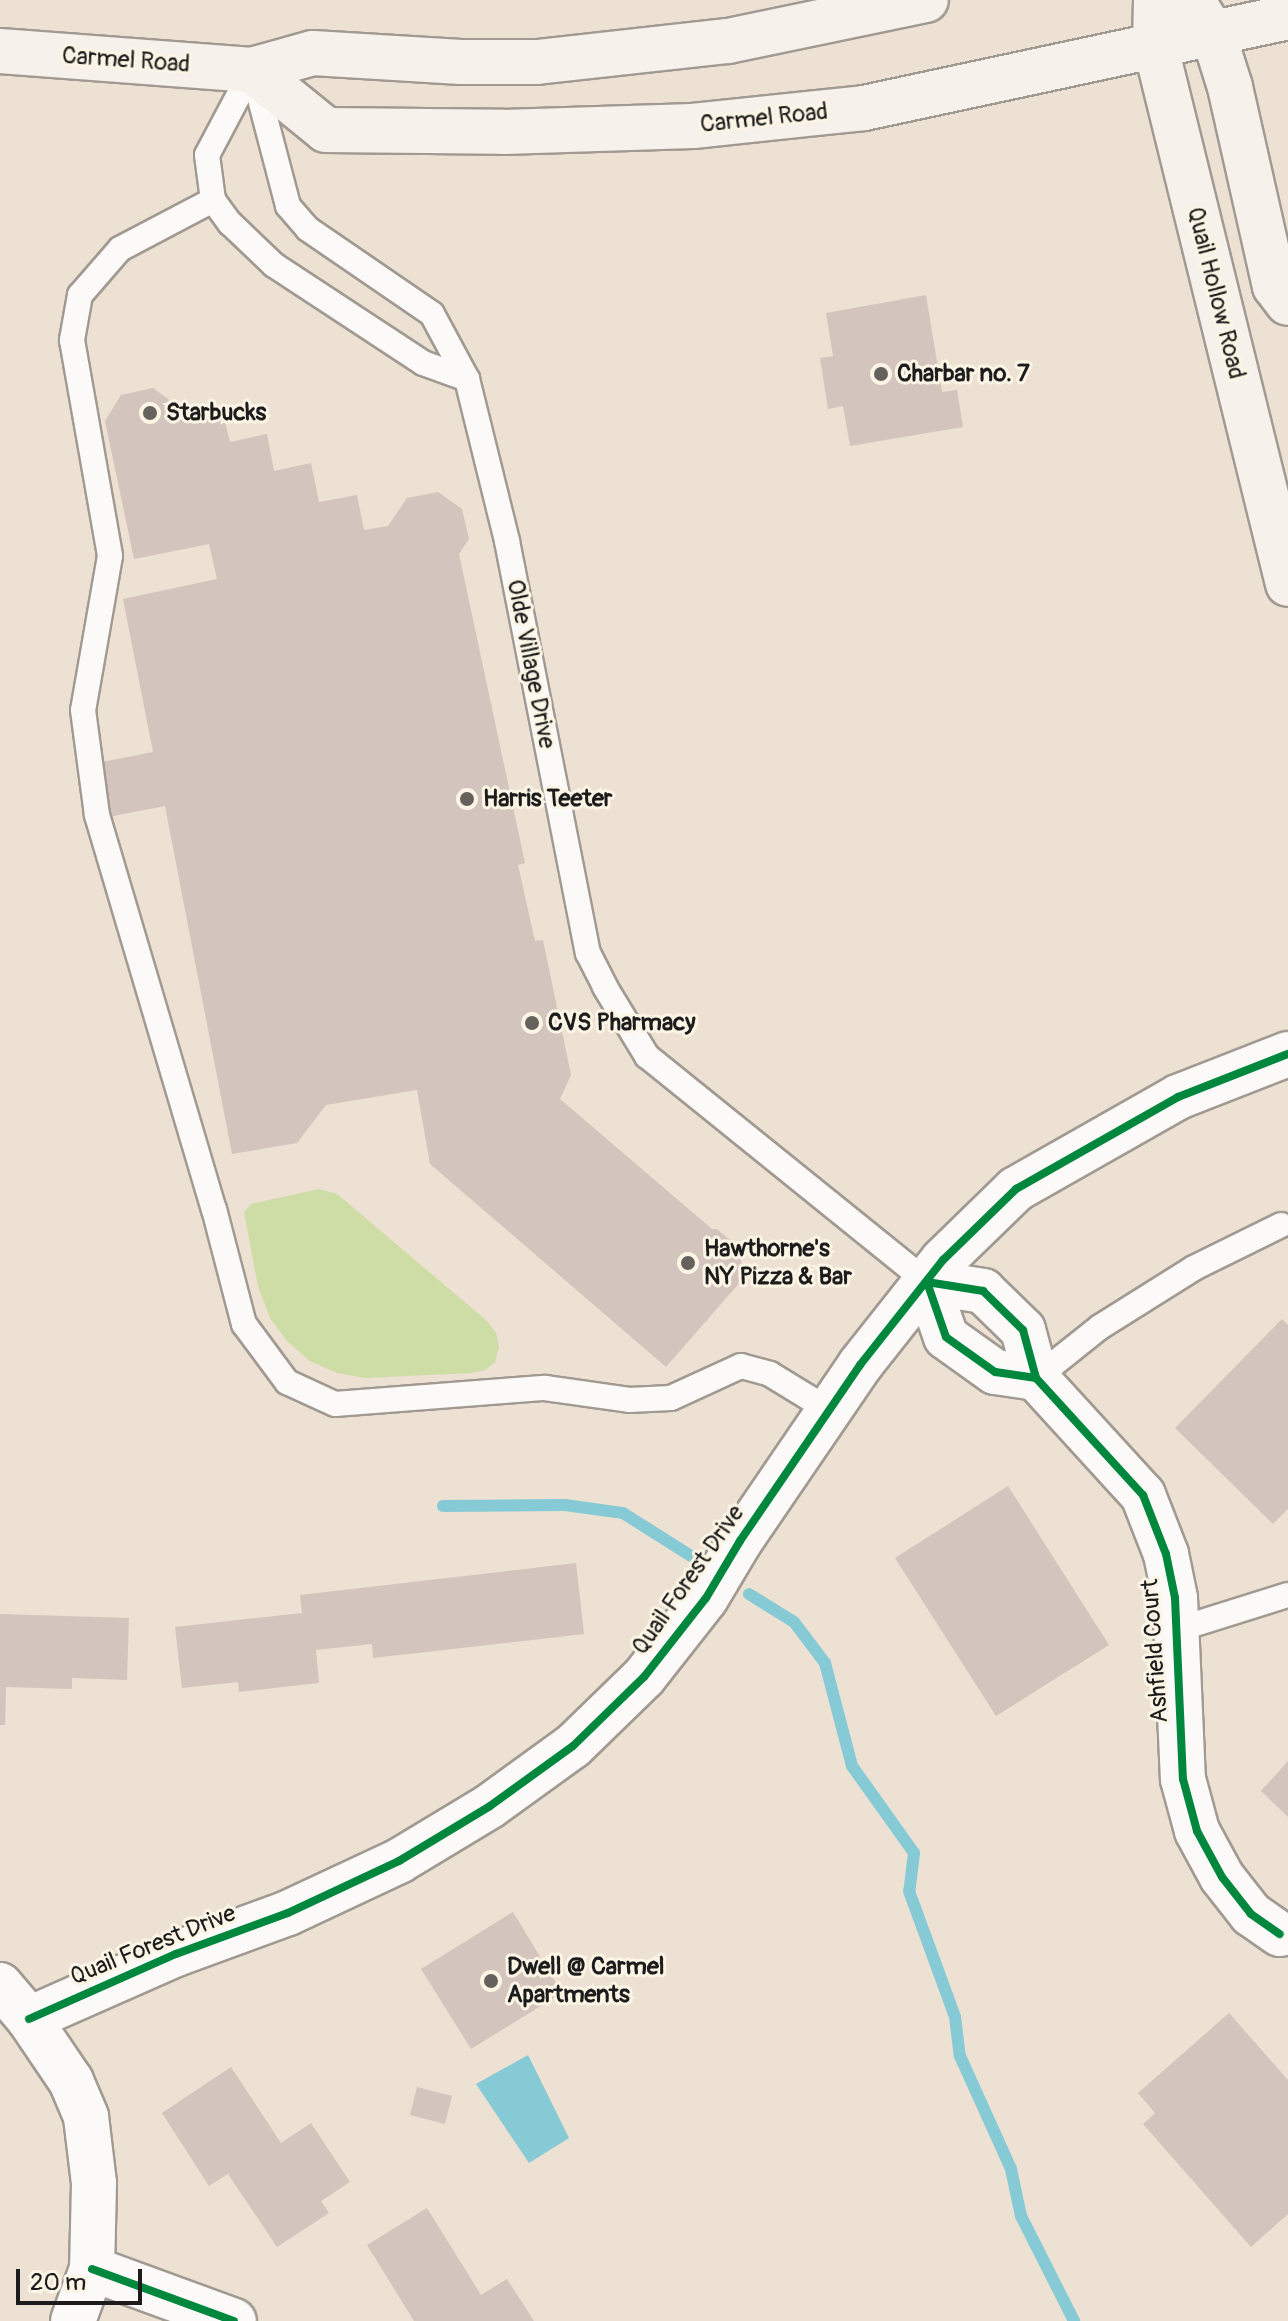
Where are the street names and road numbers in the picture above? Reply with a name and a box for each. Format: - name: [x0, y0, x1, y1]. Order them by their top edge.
- street label: Carmel Road: [61, 41, 191, 79]
- street label: Carmel Road: [699, 97, 829, 139]
- street label: Quail Hollow Road: [1181, 204, 1251, 382]
- street label: Olde Village Drive: [500, 577, 562, 751]
- street label: Quail Forest Drive: [626, 1500, 750, 1660]
- street label: Ashfield Court: [1136, 1578, 1174, 1724]
- street label: Quail Forest Drive: [66, 1899, 240, 1991]

